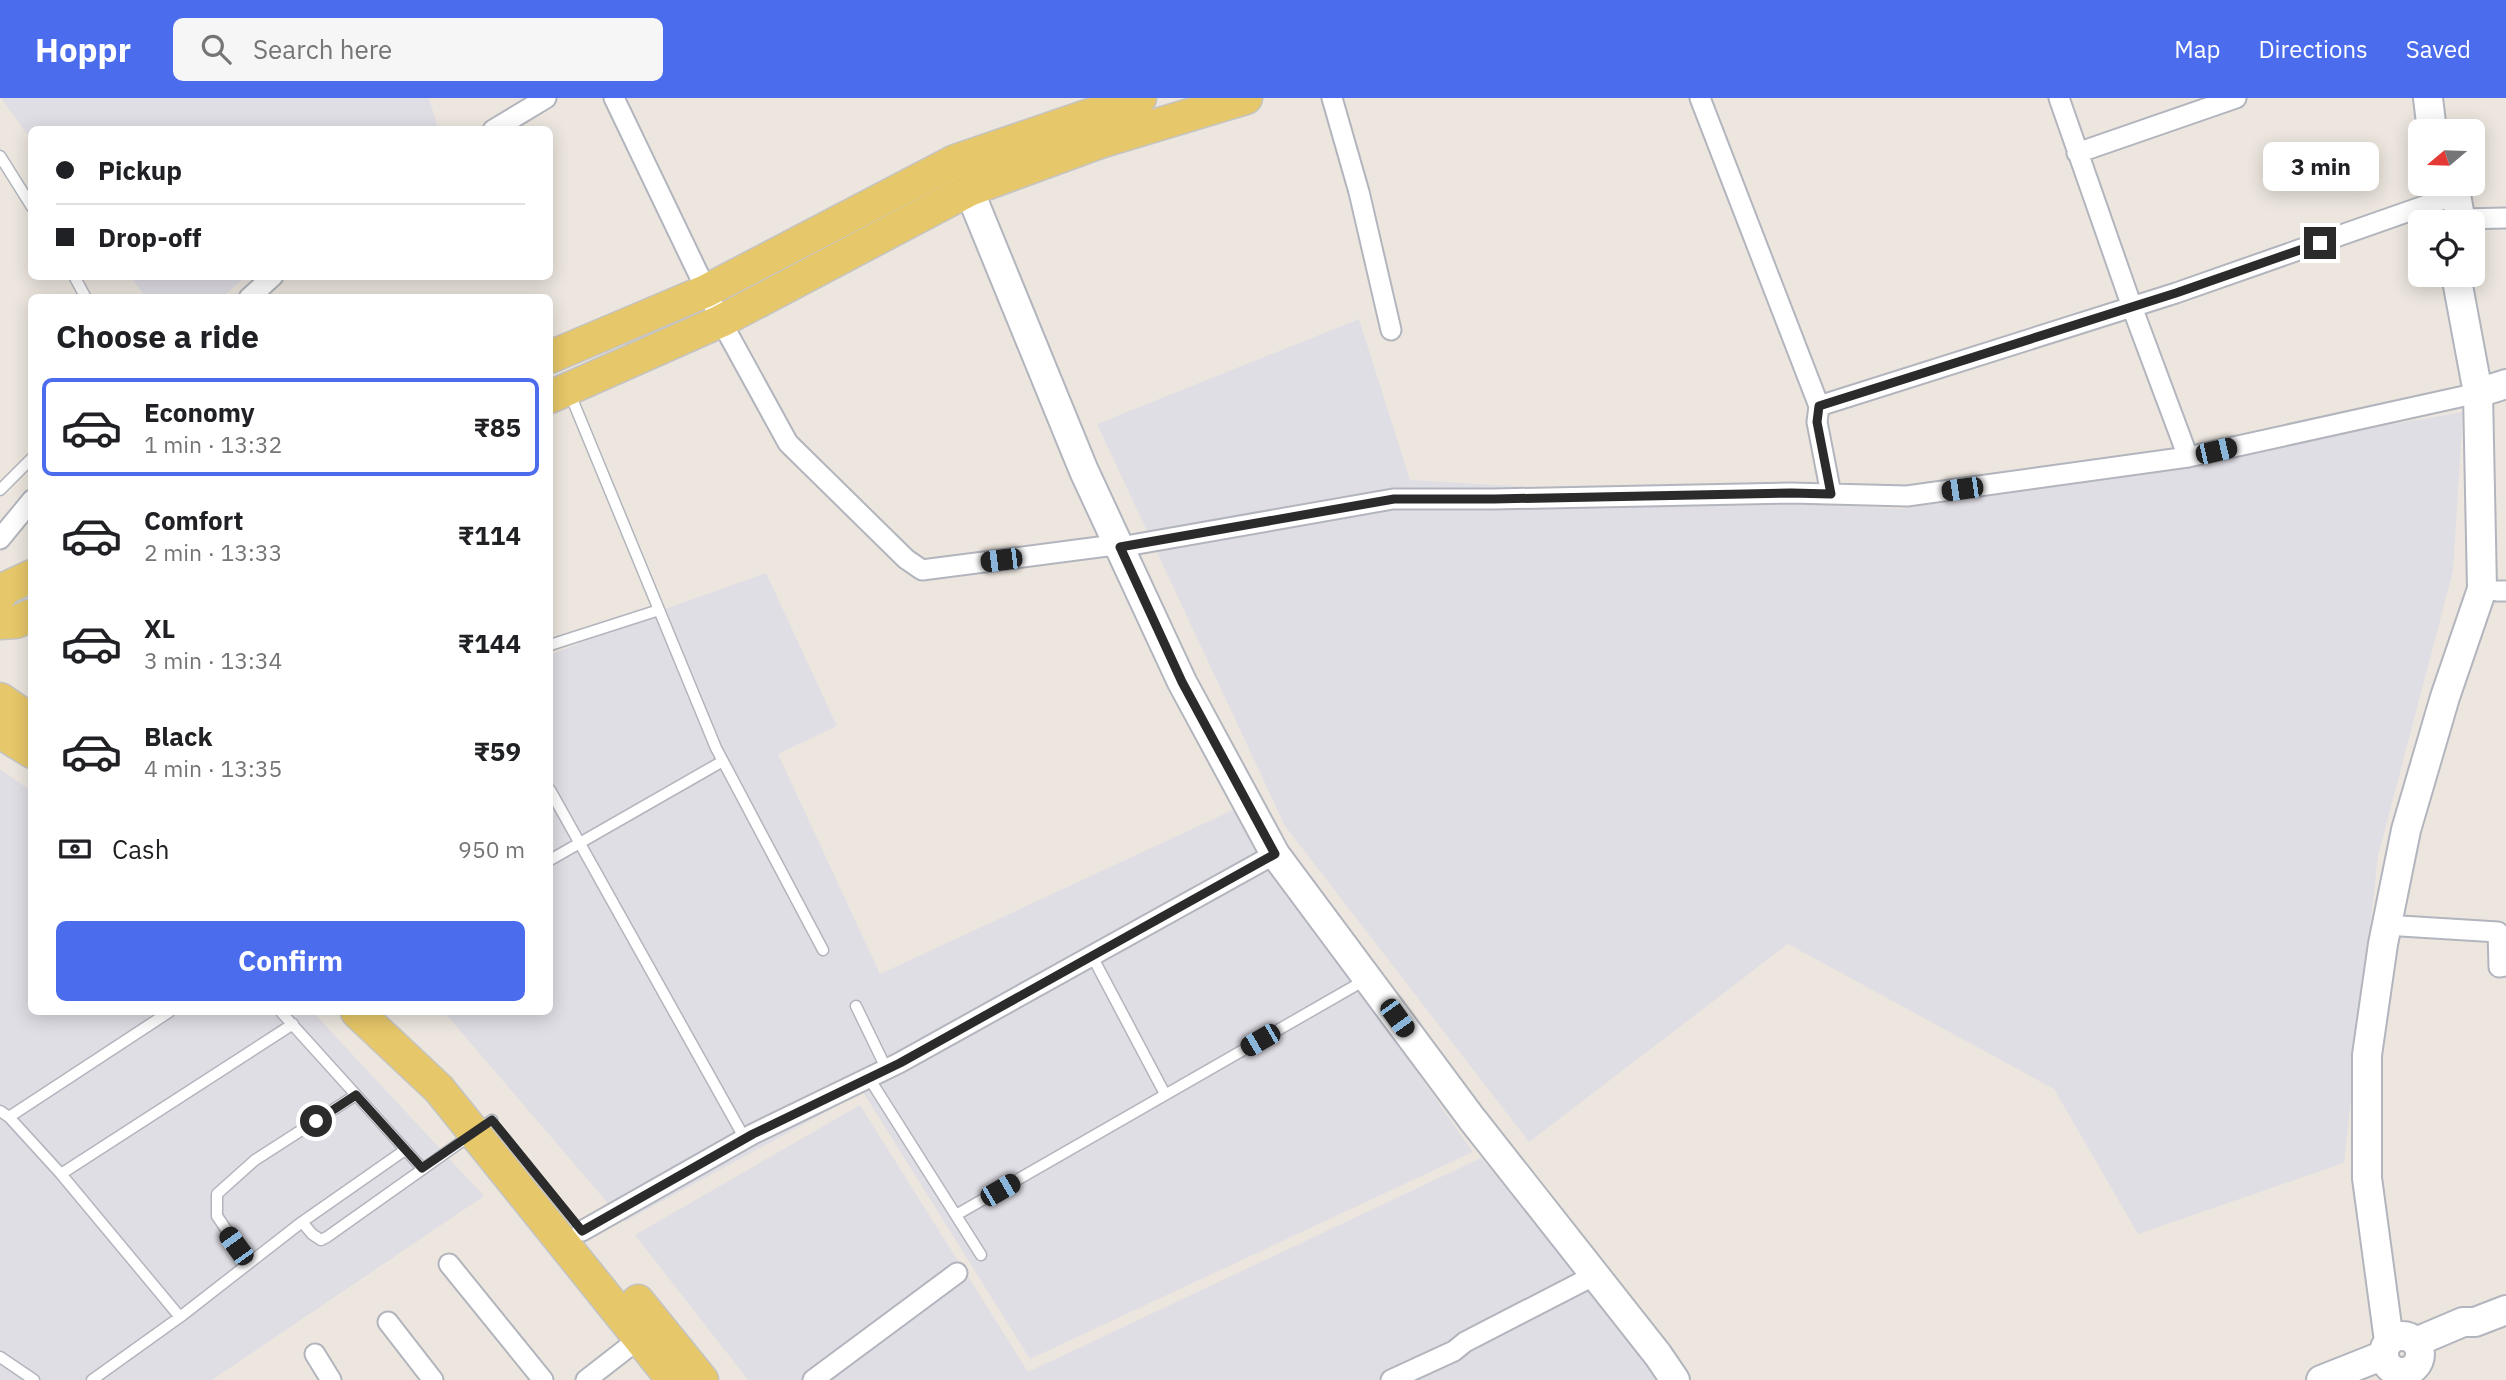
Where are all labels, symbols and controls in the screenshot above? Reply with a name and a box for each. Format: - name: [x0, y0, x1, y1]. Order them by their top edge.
- search box: [173, 18, 663, 81]
- text: Hoppr: [35, 28, 131, 71]
- icon: search: [197, 30, 235, 68]
- text: Search here: [253, 32, 392, 66]
- text: Map: [2174, 33, 2220, 65]
- text: Directions: [2258, 33, 2368, 65]
- text: Saved: [2406, 33, 2471, 65]
- north arrow: [2408, 119, 2485, 196]
- map controls: [2408, 119, 2485, 287]
- callout: 3 min: [2262, 142, 2378, 190]
- text: 3 min: [2291, 151, 2351, 181]
- text: Pickup: [98, 153, 182, 187]
- button: locate: [2408, 210, 2485, 287]
- text: Drop-off: [98, 220, 201, 254]
- route end: [2304, 227, 2336, 259]
- text: Choose a ride: [56, 315, 259, 357]
- text: Economy: [144, 395, 255, 429]
- icon: car: [60, 396, 123, 459]
- text: ₹85: [473, 410, 521, 444]
- text: 1 min · 13:32: [144, 429, 282, 459]
- car: [2194, 436, 2239, 466]
- car: [1940, 476, 1985, 502]
- text: Comfort: [144, 503, 243, 537]
- icon: car: [60, 504, 123, 567]
- text: ₹114: [458, 518, 521, 552]
- text: 2 min · 13:33: [144, 537, 282, 567]
- car: [979, 547, 1024, 573]
- text: XL: [144, 611, 175, 645]
- icon: car: [60, 612, 123, 675]
- text: ₹144: [458, 626, 521, 660]
- text: 3 min · 13:34: [144, 645, 282, 675]
- text: Black: [144, 719, 212, 753]
- icon: car: [60, 720, 123, 783]
- text: ₹59: [473, 734, 521, 768]
- text: 4 min · 13:35: [144, 753, 282, 783]
- icon: cash: [56, 830, 94, 868]
- text: Cash: [112, 832, 169, 866]
- text: 950 m: [458, 834, 525, 864]
- button: Confirm: [56, 921, 525, 1001]
- car: [1377, 995, 1418, 1041]
- car: [1237, 1020, 1284, 1060]
- route start: [300, 1105, 332, 1137]
- car: [977, 1170, 1024, 1210]
- car: [216, 1223, 257, 1269]

